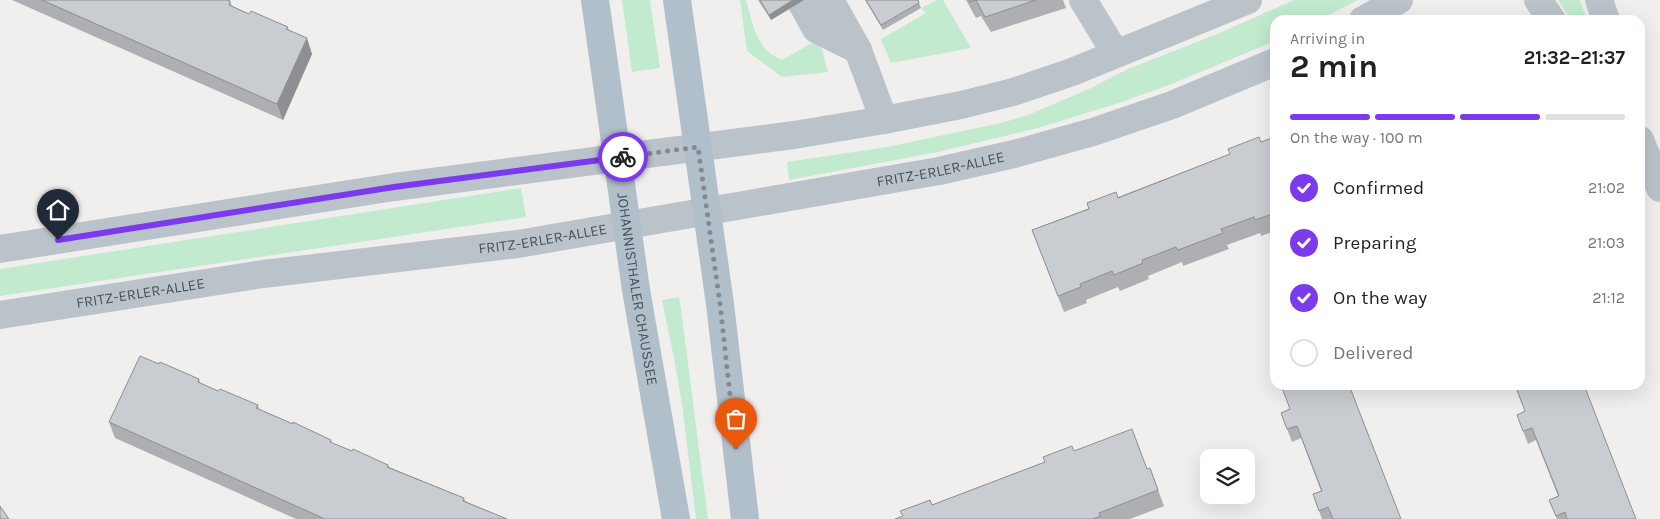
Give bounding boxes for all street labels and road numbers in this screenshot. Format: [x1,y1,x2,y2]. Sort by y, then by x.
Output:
street label: FRITZ-ERLER-ALLEE [875,147,1006,191]
street label: JOHANNISTHALER CHAUSSEE [613,191,662,387]
street label: FRITZ-ERLER-ALLEE [477,220,608,258]
street label: FRITZ-ERLER-ALLEE [75,274,206,312]

